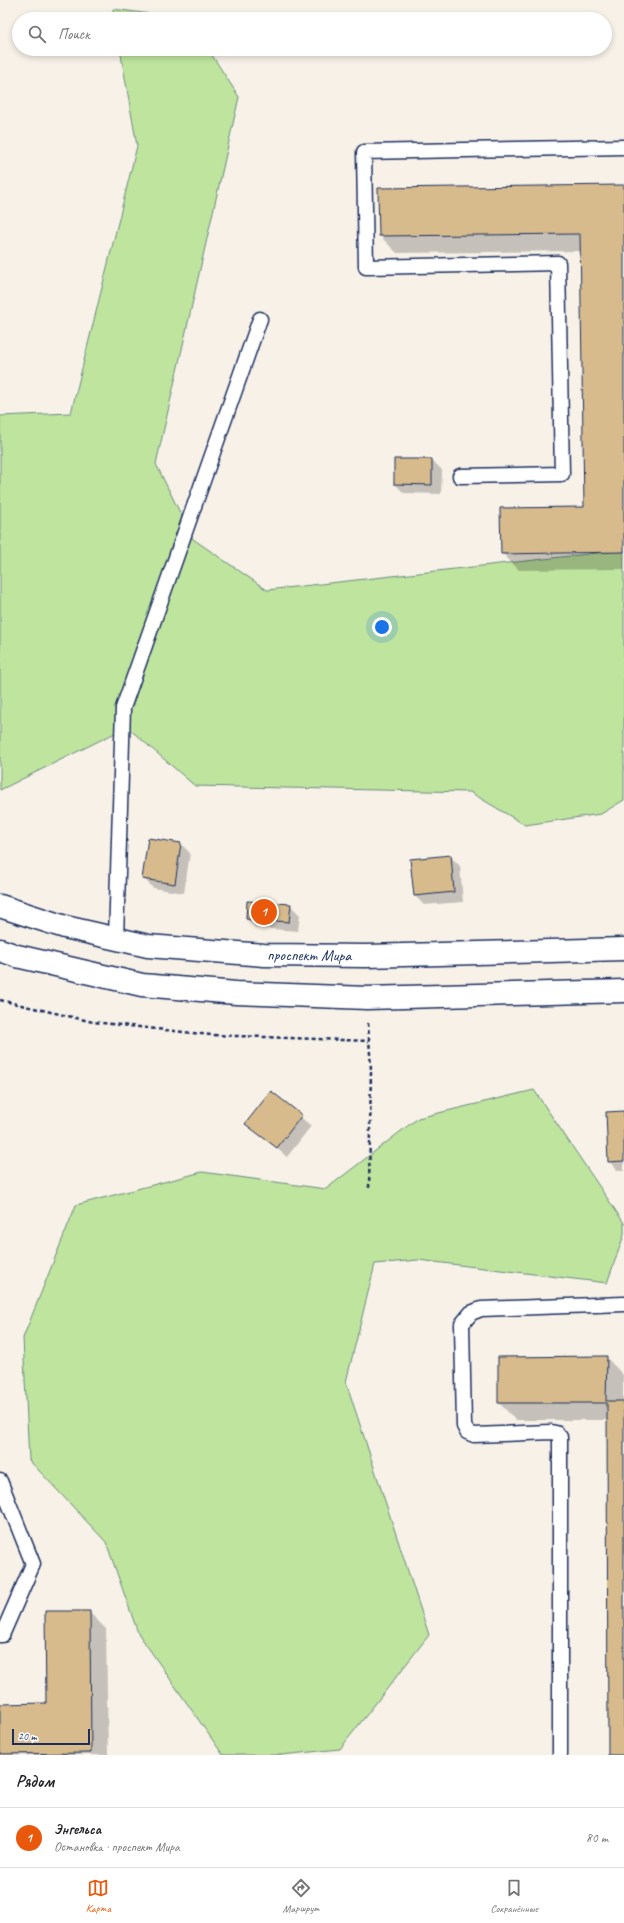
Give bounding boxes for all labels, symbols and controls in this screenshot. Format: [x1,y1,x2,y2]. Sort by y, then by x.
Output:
search box [12,12,612,56]
icon: search [26,23,48,45]
text: Поиск [58,25,90,44]
your location [372,617,392,637]
pin: 1 [251,897,277,927]
street label: проспект Мира [267,945,352,966]
scale bar [12,1727,90,1746]
text: 20 m [18,1729,37,1743]
text: Рядом [16,1771,54,1792]
text: Энгельса [54,1820,101,1839]
text: 1 [26,1830,32,1846]
text: 80 m [586,1830,608,1846]
text: Остановка · проспект Мира [54,1839,180,1855]
tab: Карта [86,1877,111,1915]
tab: Маршрут [283,1877,319,1915]
tab: Сохранённые [490,1877,538,1915]

